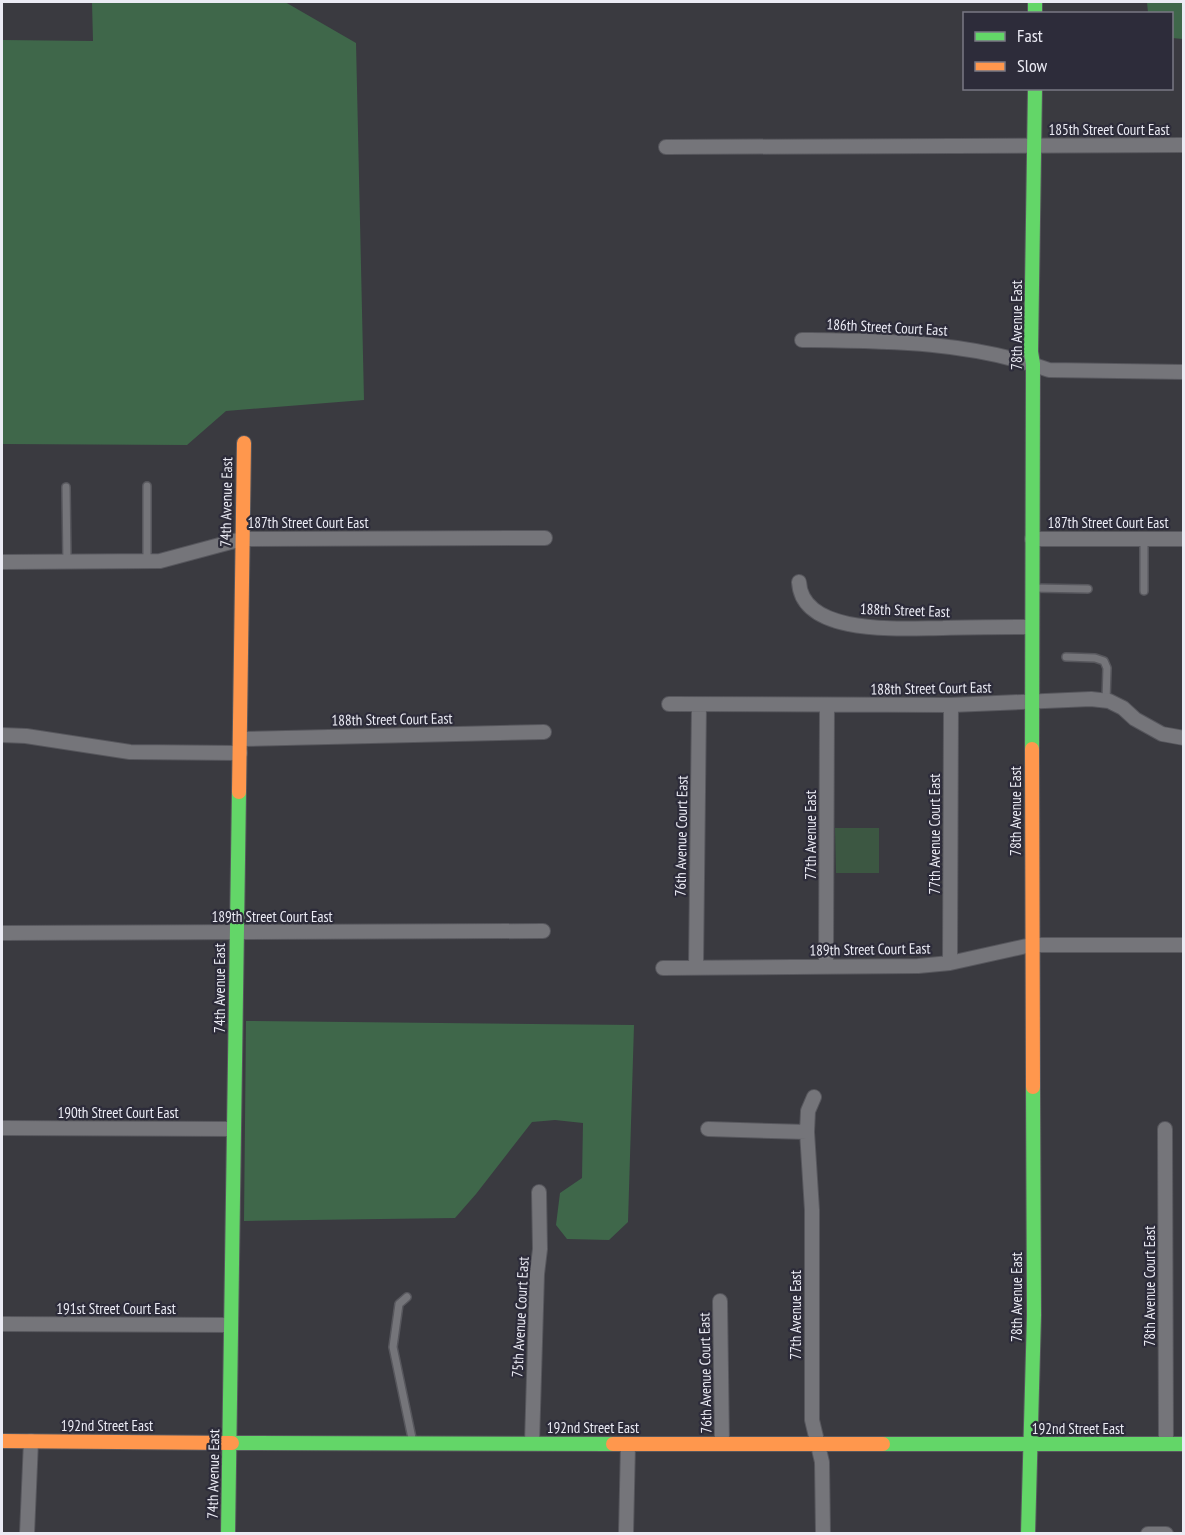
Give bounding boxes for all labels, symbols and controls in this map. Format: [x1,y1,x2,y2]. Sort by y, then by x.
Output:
legend [963,12,1173,90]
text: Fast [1017,24,1043,47]
text: Slow [1017,54,1048,77]
street label: 185th Street Court East [1048,120,1170,139]
street label: 78th Avenue East [1007,280,1026,370]
street label: 186th Street Court East [826,314,948,340]
street label: 74th Avenue East [216,457,236,547]
street label: 187th Street Court East [247,513,369,532]
street label: 187th Street Court East [1047,513,1169,532]
street label: 188th Street East [860,599,950,621]
street label: 188th Street Court East [870,677,992,699]
street label: 188th Street Court East [331,708,453,730]
street label: 78th Avenue East [1006,766,1025,856]
street label: 77th Avenue Court East [925,774,944,894]
street label: 76th Avenue Court East [670,775,692,897]
street label: 77th Avenue East [801,790,820,880]
street label: 189th Street Court East [211,907,333,926]
street label: 189th Street Court East [809,938,931,960]
street label: 74th Avenue East [210,943,229,1033]
street label: 190th Street Court East [57,1103,179,1122]
street label: 78th Avenue Court East [1140,1226,1159,1346]
street label: 78th Avenue East [1007,1252,1026,1342]
street label: 75th Avenue Court East [507,1256,533,1378]
street label: 77th Avenue East [786,1270,805,1360]
street label: 191st Street Court East [56,1299,176,1318]
street label: 76th Avenue Court East [694,1312,716,1434]
street label: 192nd Street East [61,1416,153,1435]
street label: 192nd Street East [547,1418,639,1437]
street label: 192nd Street East [1032,1419,1124,1438]
street label: 74th Avenue East [203,1429,223,1519]

